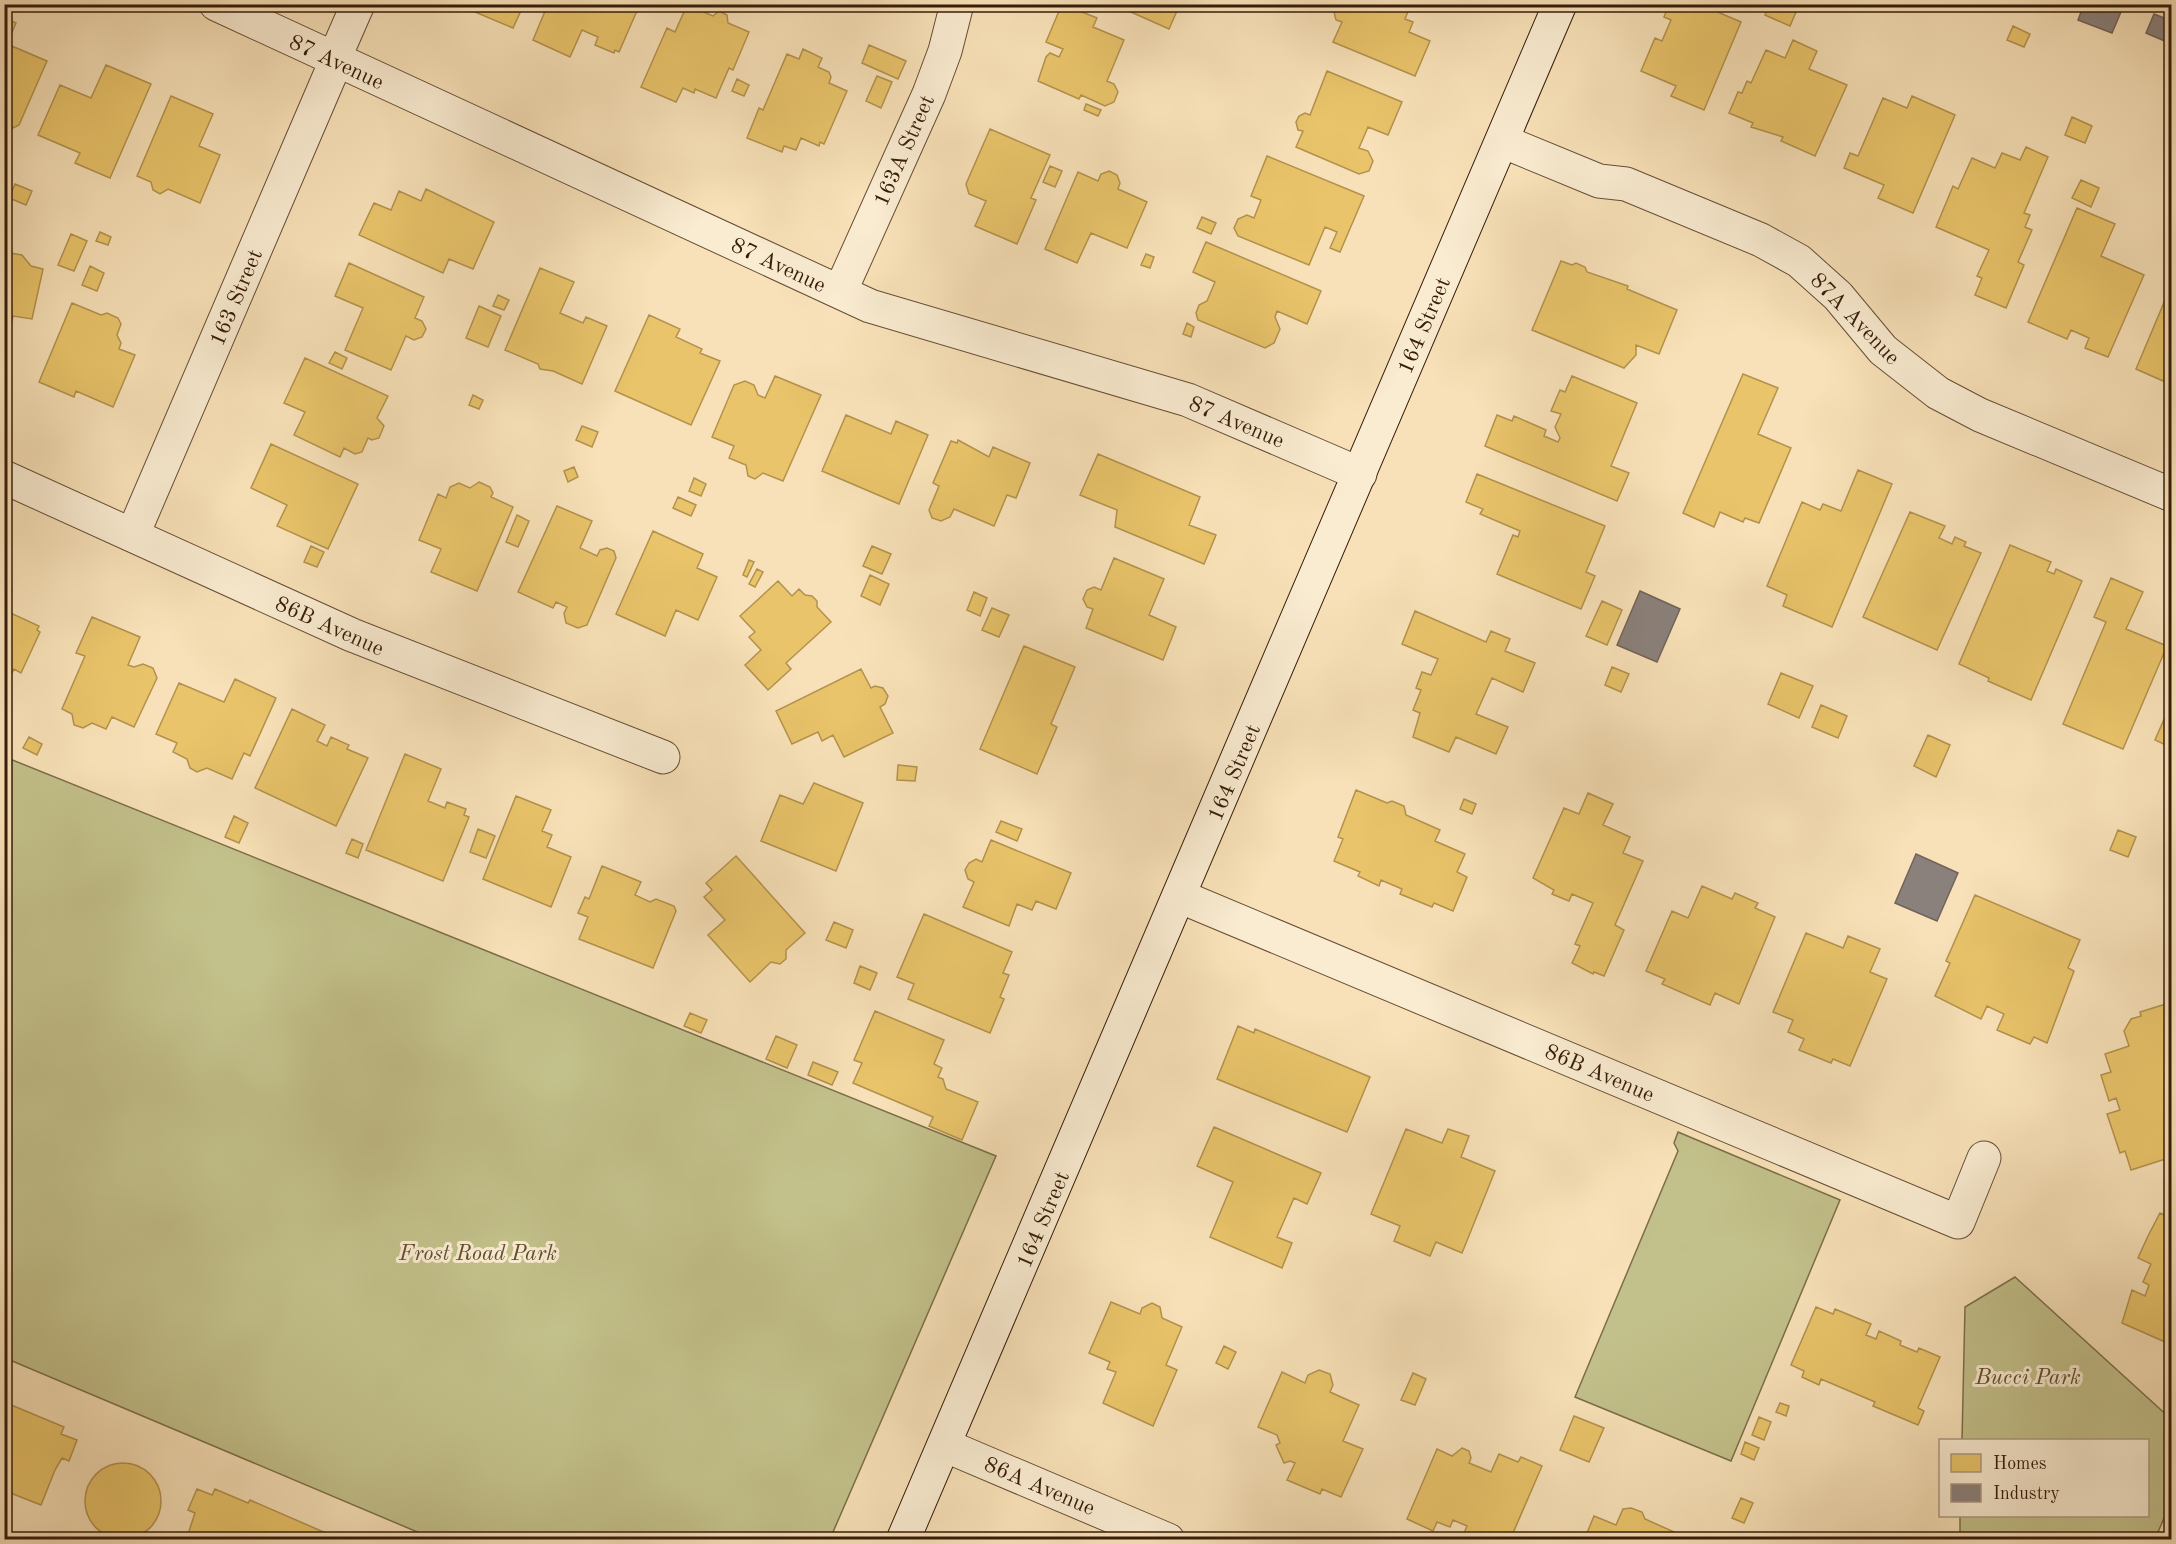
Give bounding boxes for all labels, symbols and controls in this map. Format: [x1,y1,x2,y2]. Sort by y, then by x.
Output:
street label: 87 Avenue [285,31,387,94]
street label: 163A Street [870,92,939,210]
street label: 87 Avenue [727,234,829,297]
street label: 163 Street [207,246,267,349]
street label: 87A Avenue [1806,269,1904,370]
street label: 164 Street [1395,274,1455,377]
street label: 87 Avenue [1185,393,1287,453]
street label: 86B Avenue [271,593,387,661]
street label: 164 Street [1205,721,1265,824]
street label: 86B Avenue [1541,1041,1657,1107]
street label: 164 Street [1014,1168,1074,1271]
park label: Frost Road Park [398,1243,557,1265]
park label: Bucci Park [1974,1367,2081,1389]
legend [1939,1439,2149,1517]
street label: 86A Avenue [980,1454,1098,1520]
text: Homes [1993,1455,2047,1473]
text: Industry [1993,1485,2060,1503]

